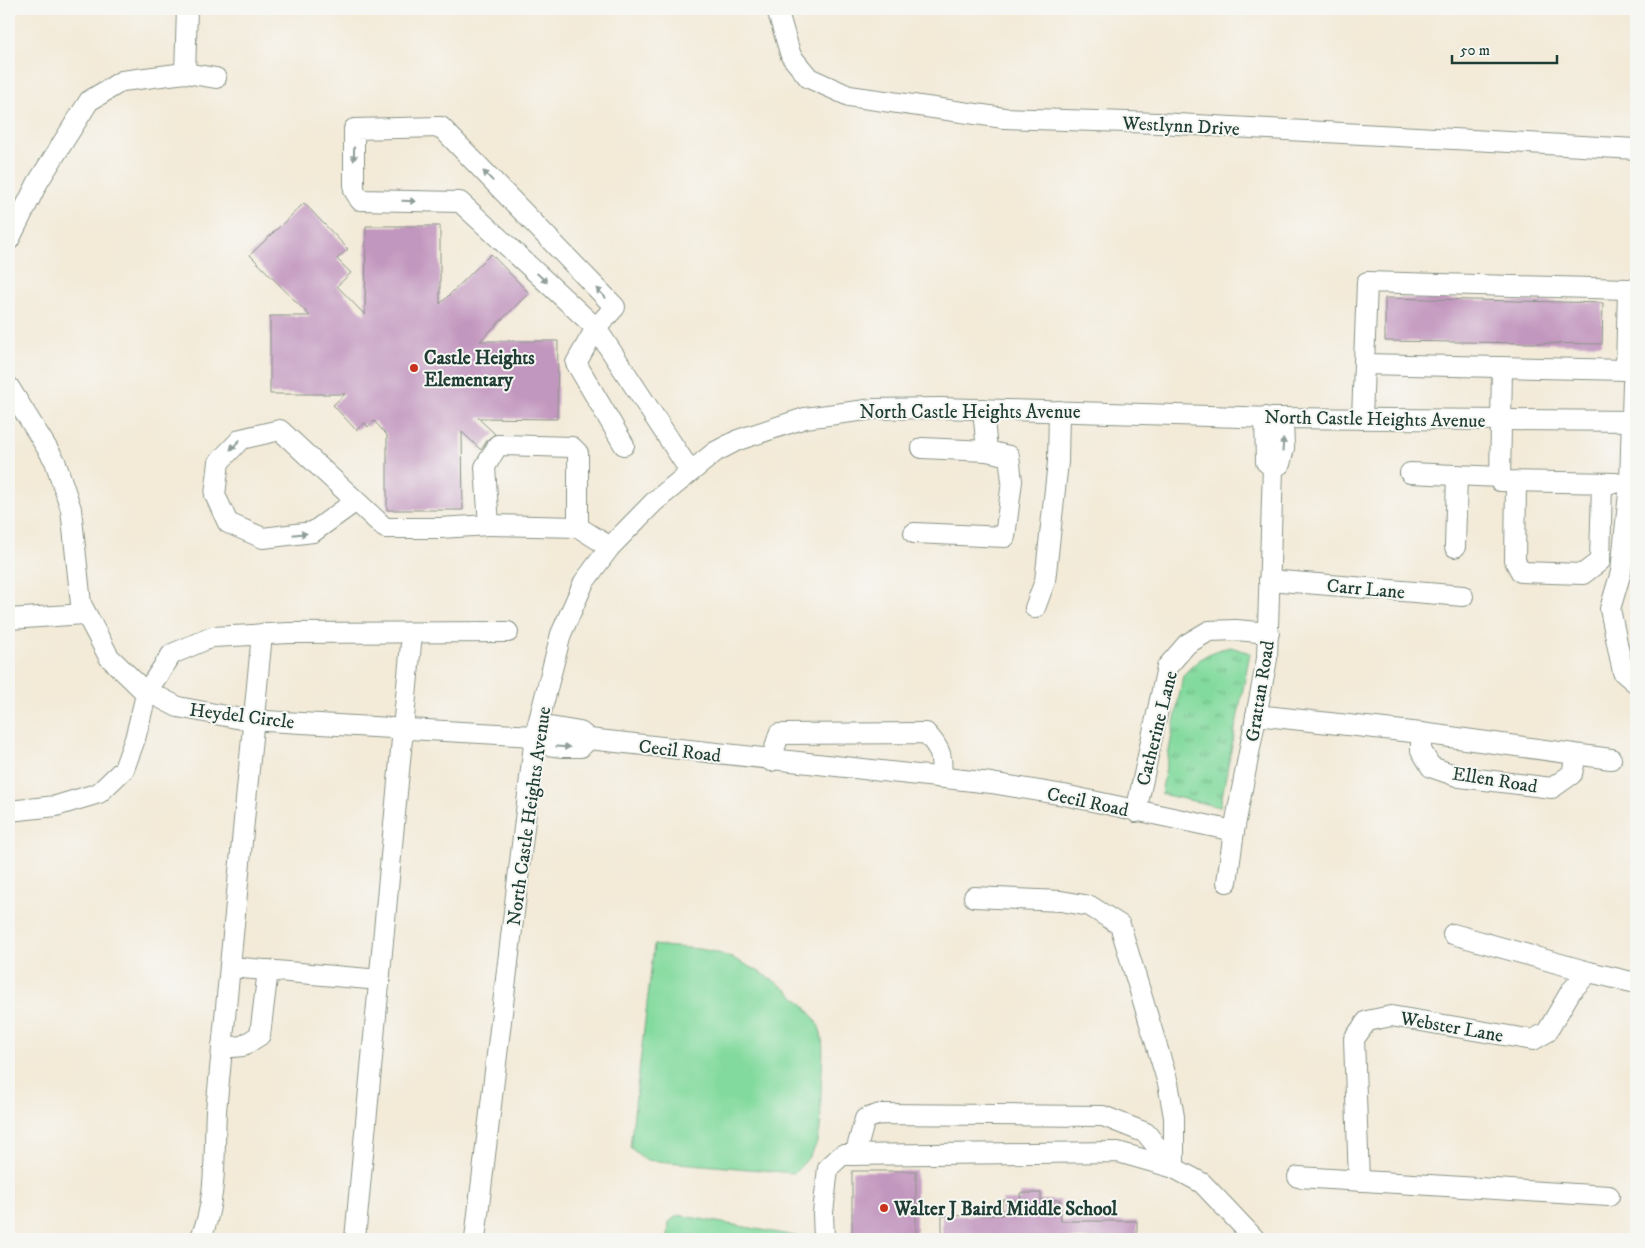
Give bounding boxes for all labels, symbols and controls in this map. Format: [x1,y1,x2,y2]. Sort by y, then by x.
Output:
scale bar [1452,32,1558,64]
text: 50 m [1460,41,1490,60]
street label: Westlynn Drive [1121,112,1240,141]
one-way arrow [350,146,358,162]
one-way arrow [482,170,494,182]
one-way arrow [401,198,417,206]
one-way arrow [536,272,548,284]
one-way arrow [595,287,607,299]
place label: Castle Heights Elementary [424,347,535,392]
marker: Castle Heights Elementary [408,362,420,374]
street label: North Castle Heights Avenue [859,401,1081,424]
street label: North Castle Heights Avenue [1264,406,1486,433]
one-way arrow [1279,437,1287,453]
one-way arrow [229,439,241,451]
one-way arrow [293,530,309,538]
street label: Carr Lane [1326,575,1406,604]
street label: Grattan Road [1241,639,1280,743]
street label: Catherine Lane [1132,668,1183,788]
street label: Heydel Circle [188,699,296,734]
street label: North Castle Heights Avenue [503,705,556,927]
street label: Cecil Road [637,735,723,768]
one-way arrow [555,743,571,751]
street label: Ellen Road [1450,762,1540,799]
street label: Cecil Road [1045,783,1131,822]
street label: Webster Lane [1397,1007,1505,1048]
place label: Walter J Baird Middle School [893,1198,1118,1221]
marker: Walter J Baird Middle School [878,1202,890,1214]

